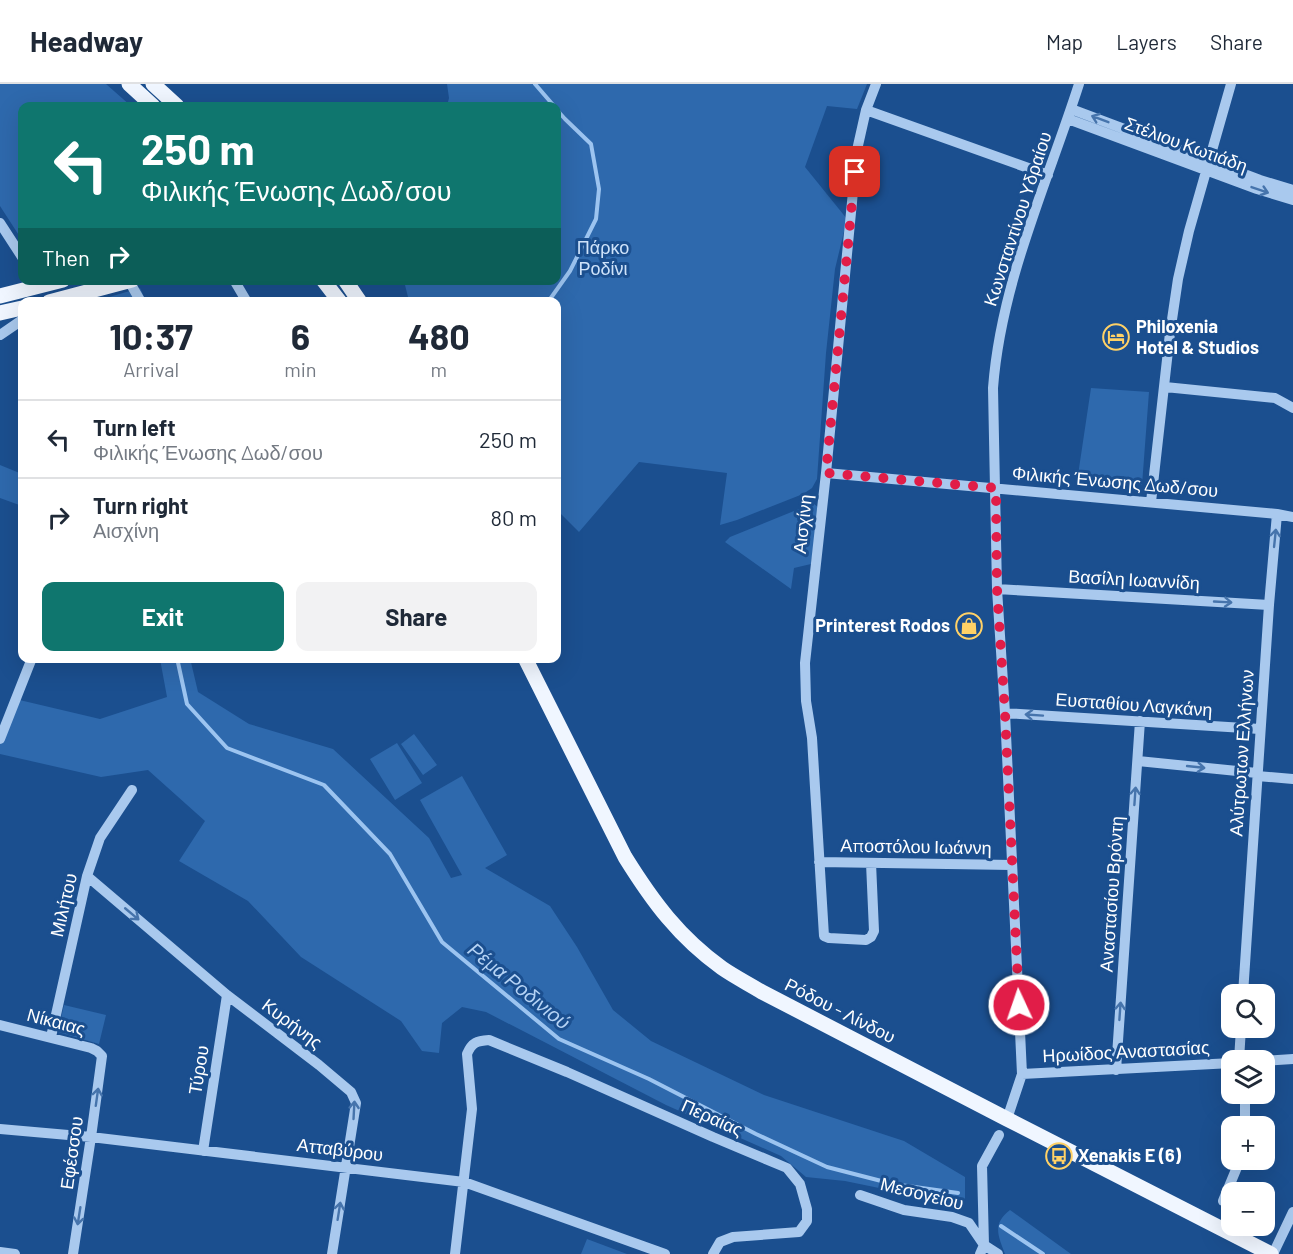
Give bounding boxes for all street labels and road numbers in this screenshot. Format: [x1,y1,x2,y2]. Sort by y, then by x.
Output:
street label: Στέλιου Κωτιάδη [1122,112,1251,176]
street label: Κωνσταντίνου Υδραίου [978,129,1056,309]
street label: Φιλικής Ένωσης Δωδ/σου [1011,461,1219,501]
street label: Αισχίνη [788,493,816,555]
street label: Βασίλη Ιωαννίδη [1068,565,1200,593]
street label: Αλύτρωτων Ελλήνων [1224,669,1258,837]
street label: Ευσταθίου Λαγκάνη [1055,688,1213,720]
street label: Αναστασίου Βρόντη [1095,815,1127,973]
street label: Αποστόλου Ιωάννη [840,834,992,858]
street label: Μιλήτου [45,871,81,939]
street label: Ρόδου - Λίνδου [782,973,899,1047]
street label: Κυρήνης [258,993,327,1053]
street label: Νίκαιας [25,1003,88,1039]
street label: Ηρωίδος Αναστασίας [1042,1036,1210,1066]
street label: Τύρου [183,1044,213,1096]
street label: Περαίας [678,1094,747,1140]
street label: Εφέσσου [55,1115,87,1191]
street label: Ατταβύρου [296,1133,384,1165]
street label: Μεσογείου [878,1172,966,1214]

